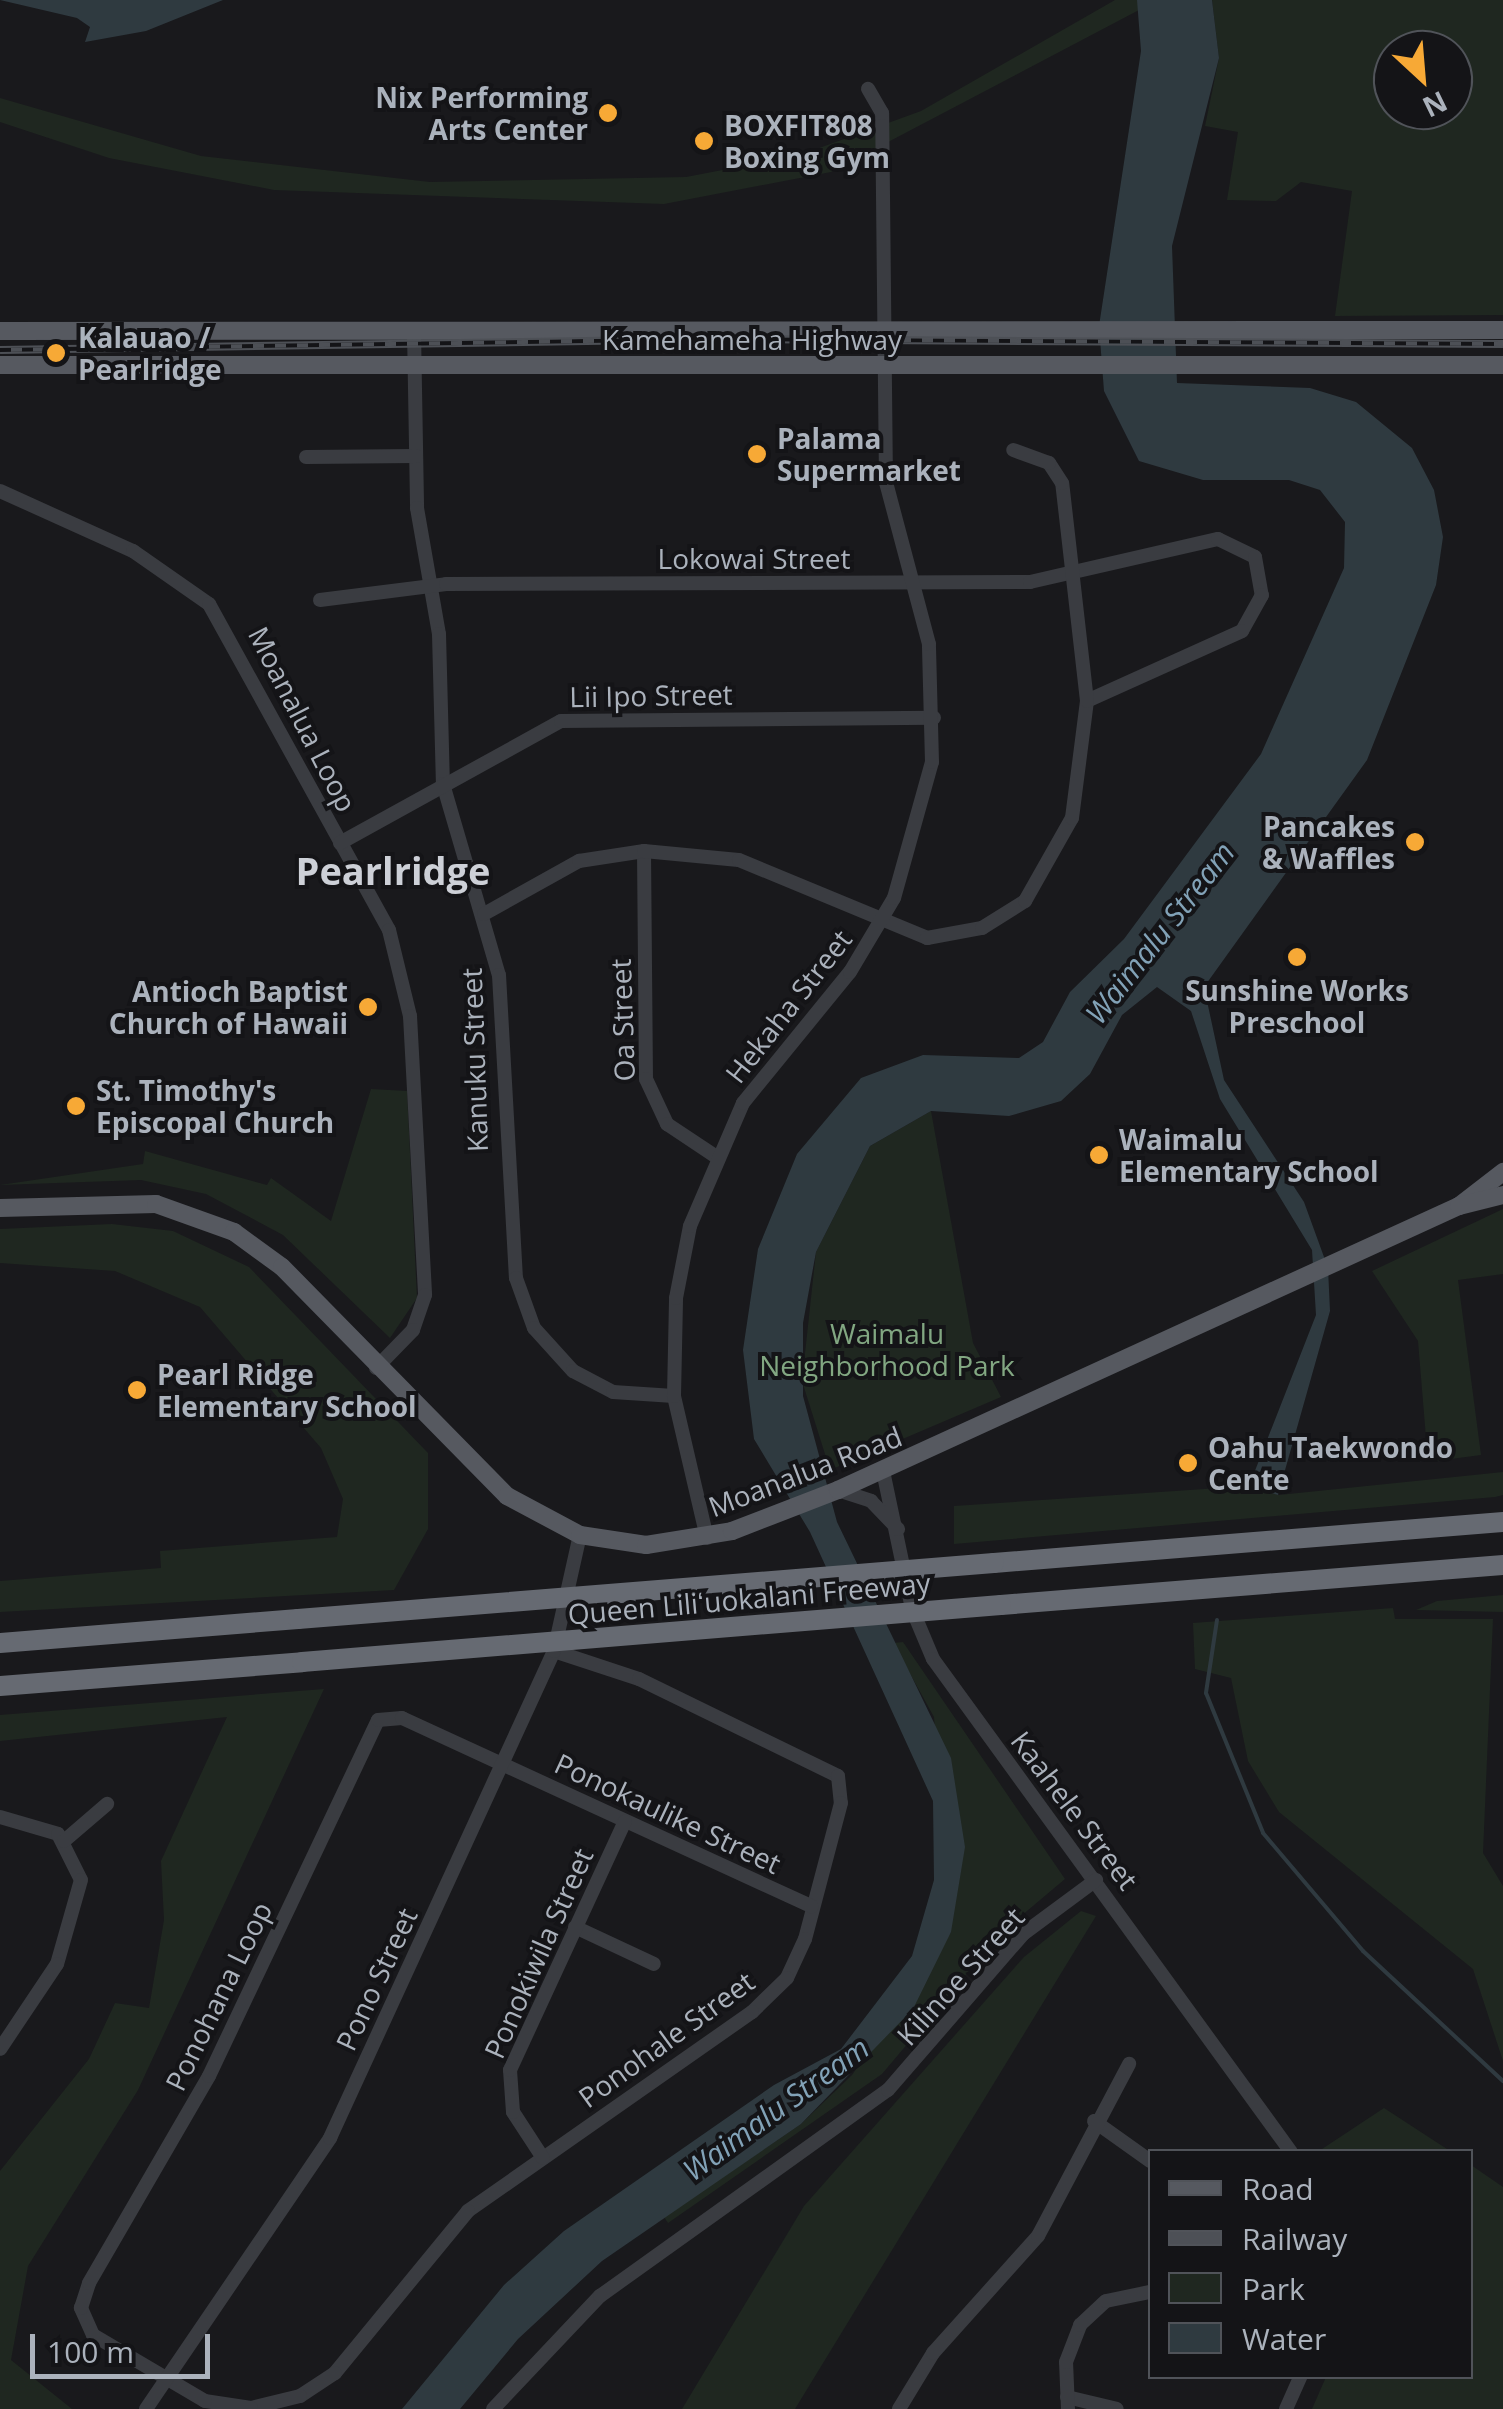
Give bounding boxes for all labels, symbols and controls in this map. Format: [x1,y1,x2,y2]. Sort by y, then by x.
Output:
north arrow [1373,30,1473,130]
place label: Nix Performing Arts Center [375,80,588,146]
text: N [1417,83,1454,127]
marker: Nix Performing Arts Center [597,102,619,124]
place label: BOXFIT808 Boxing Gym [724,108,890,174]
marker: BOXFIT808 Boxing Gym [693,130,715,152]
place label: Kalauao / Pearlridge [78,320,222,386]
street label: Kamehameha Highway [602,322,902,356]
marker: Kalauao / Pearlridge [43,340,69,366]
place label: Palama Supermarket [777,421,961,487]
marker: Palama Supermarket [746,443,768,465]
street label: Lokowai Street [658,541,850,575]
street label: Moanalua Loop [242,621,364,817]
street label: Lii Ipo Street [569,677,733,713]
place label: Pancakes & Waffles [1262,809,1395,875]
marker: Pancakes & Waffles [1404,831,1426,853]
water label: Waimalu Stream [1078,835,1242,1031]
district label: Pearlridge [296,848,490,894]
street label: Hekaha Street [718,923,858,1089]
marker: Sunshine Works Preschool [1286,946,1308,968]
street label: Oa Street [603,958,641,1082]
street label: Kanuku Street [454,967,494,1153]
place label: Sunshine Works Preschool [1185,973,1409,1039]
place label: Antioch Baptist Church of Hawaii [109,974,348,1040]
marker: Antioch Baptist Church of Hawaii [357,996,379,1018]
place label: St. Timothy's Episcopal Church [96,1073,334,1139]
marker: St. Timothy's Episcopal Church [65,1095,87,1117]
place label: Waimalu Elementary School [1119,1122,1379,1188]
marker: Waimalu Elementary School [1088,1144,1110,1166]
park label: Waimalu Neighborhood Park [759,1316,1015,1382]
place label: Pearl Ridge Elementary School [157,1357,417,1423]
marker: Pearl Ridge Elementary School [126,1379,148,1401]
street label: Moanalua Road [704,1419,906,1523]
place label: Oahu Taekwondo Cente [1208,1430,1453,1496]
marker: Oahu Taekwondo Cente [1177,1452,1199,1474]
street label: Queen Liliʻuokalani Freeway [565,1565,933,1631]
street label: Kaahele Street [1005,1724,1145,1896]
street label: Ponokaulike Street [550,1746,786,1880]
street label: Ponokiwila Street [477,1843,599,2063]
street label: Ponohana Loop [158,1896,278,2096]
street label: Kilinoe Street [889,1900,1031,2052]
street label: Pono Street [328,1902,424,2056]
street label: Ponohale Street [572,1964,760,2114]
water label: Waimalu Stream [676,2030,876,2188]
legend [1148,2149,1473,2379]
text: Road [1242,2168,1314,2209]
text: Railway [1242,2218,1347,2259]
text: Park [1242,2268,1305,2309]
scale bar [35,2314,215,2376]
text: Water [1242,2318,1326,2359]
text: 100 m [47,2331,134,2372]

